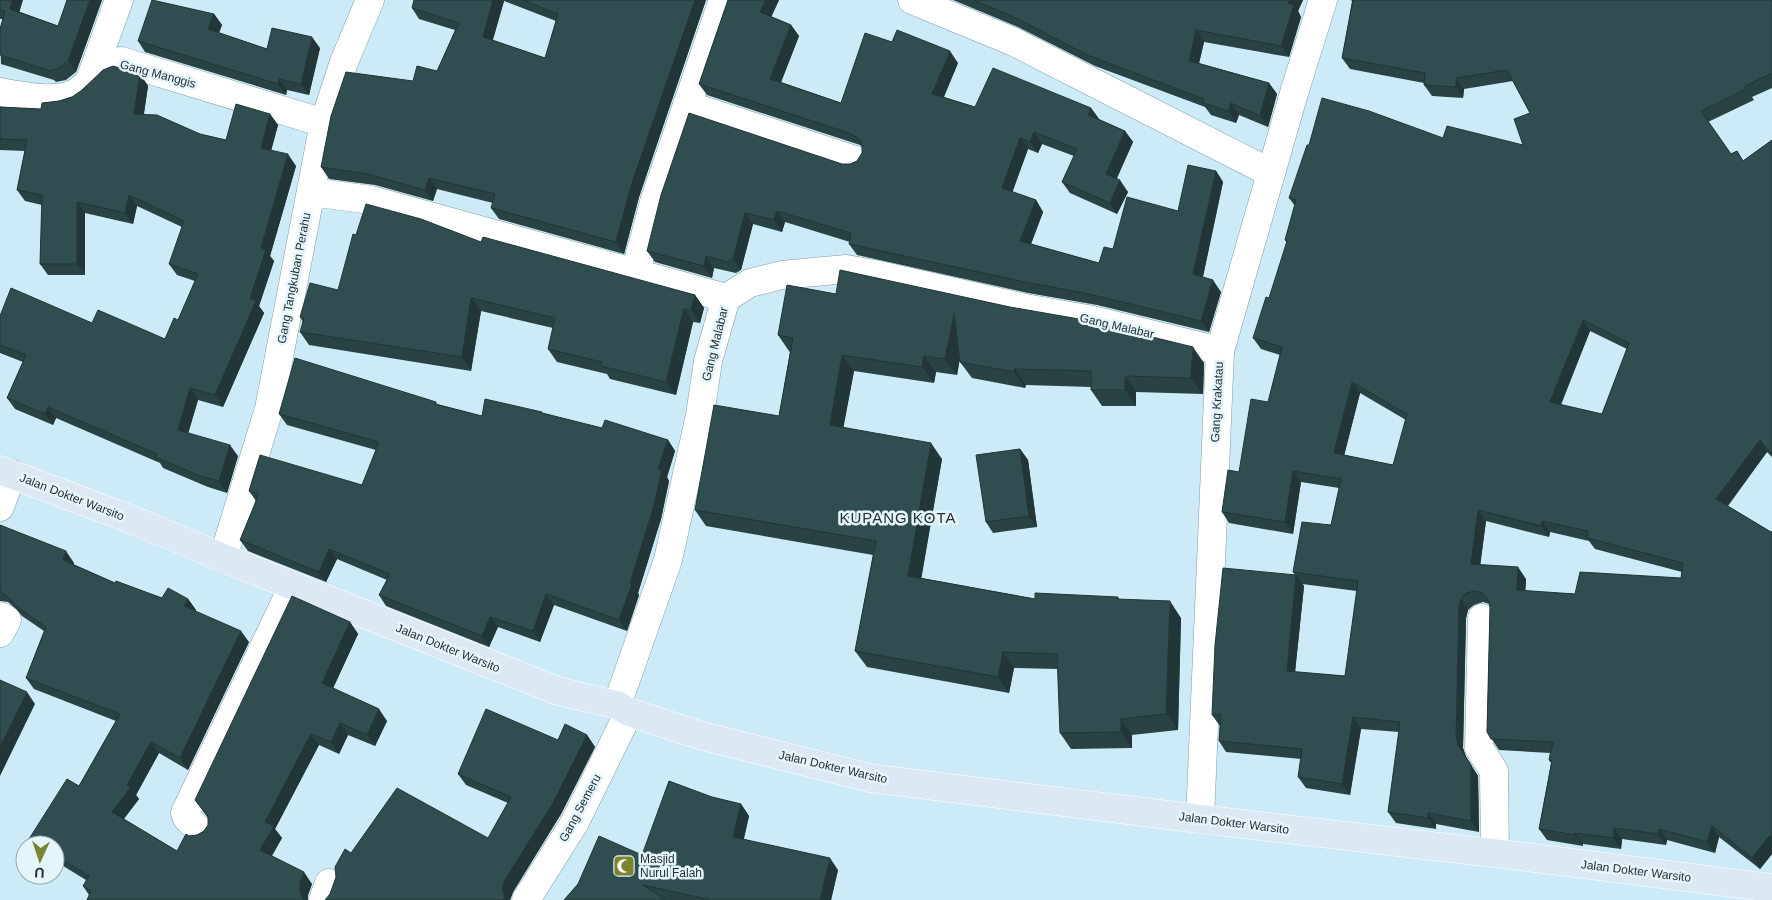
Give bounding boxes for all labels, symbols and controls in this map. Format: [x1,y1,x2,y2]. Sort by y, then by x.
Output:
street label: Gang Manggis [118,57,198,91]
street label: Gang Tangkuban Perahu [274,211,314,345]
street label: Gang Malabar [699,305,731,383]
street label: Gang Malabar [1078,311,1156,341]
street label: Gang Krakatau [1208,361,1226,443]
street label: Jalan Dokter Warsito [18,471,127,524]
district label: KUPANG KOTA [839,509,957,526]
street label: Jalan Dokter Warsito [394,621,502,675]
street label: Jalan Dokter Warsito [777,748,889,786]
street label: Gang Semeru [556,772,604,844]
street label: Jalan Dokter Warsito [1178,809,1290,837]
north arrow [15,835,65,885]
place label: Masjid Nurul Falah [640,852,702,880]
mosque icon: Masjid Nurul Falah [612,854,636,878]
street label: Jalan Dokter Warsito [1580,857,1692,885]
text: U [34,865,45,881]

